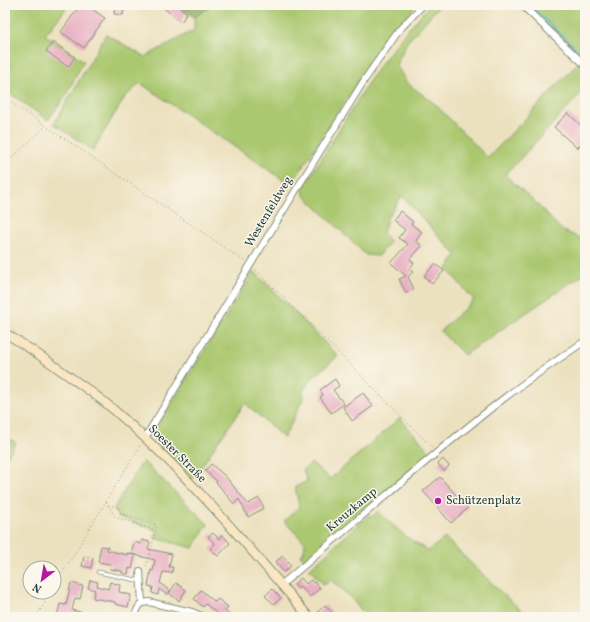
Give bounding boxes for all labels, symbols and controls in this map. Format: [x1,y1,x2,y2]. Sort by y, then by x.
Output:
street label: Westenfeldweg [242,174,296,250]
street label: Soester Straße [145,422,210,487]
street label: Kreuzkamp [323,484,381,536]
place label: Schützenplatz [446,493,521,509]
marker: Schützenplatz [433,496,443,506]
north arrow [22,560,62,600]
text: N [30,579,45,596]

